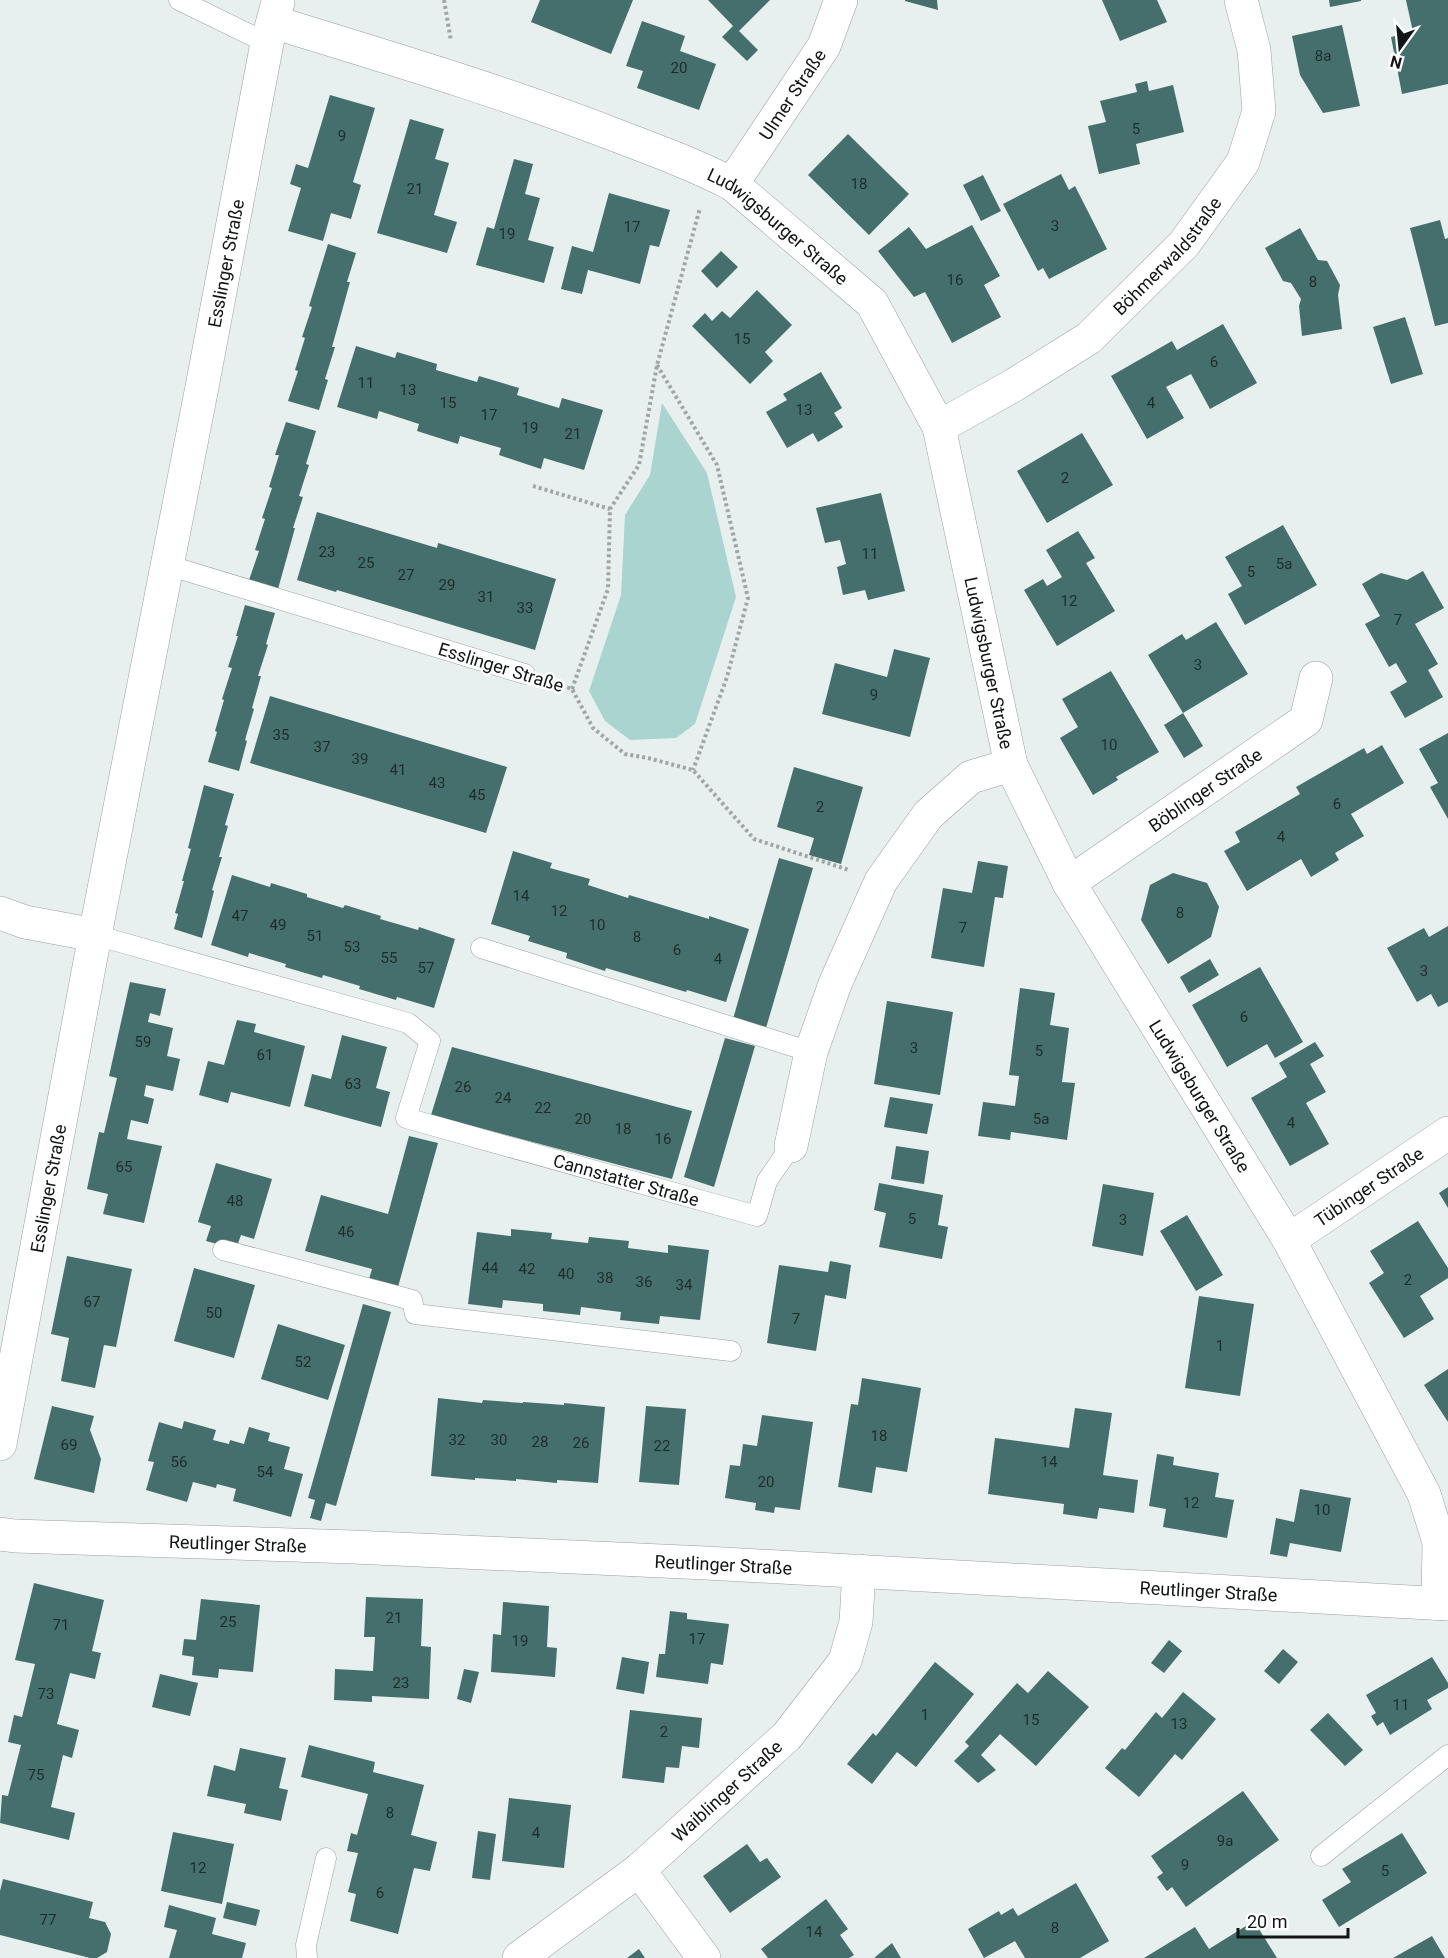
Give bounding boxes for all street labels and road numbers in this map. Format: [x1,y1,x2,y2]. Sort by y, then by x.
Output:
street label: Ulmer Straße [754,45,830,143]
street label: Ludwigsburger Straße [704,163,853,289]
street label: Böhmerwaldstraße [1108,193,1225,319]
street label: Esslinger Straße [203,197,248,329]
street label: Ludwigsburger Straße [961,575,1018,751]
street label: Esslinger Straße [436,638,566,696]
street label: Böblinger Straße [1144,743,1266,836]
street label: Ludwigsburger Straße [1145,1016,1255,1176]
street label: Esslinger Straße [25,1122,70,1254]
street label: Tübinger Straße [1310,1142,1427,1231]
street label: Cannstatter Straße [551,1149,702,1210]
street label: Reutlinger Straße [169,1531,307,1556]
street label: Reutlinger Straße [654,1550,793,1578]
street label: Reutlinger Straße [1139,1576,1278,1605]
street label: Waiblinger Straße [667,1735,786,1846]

